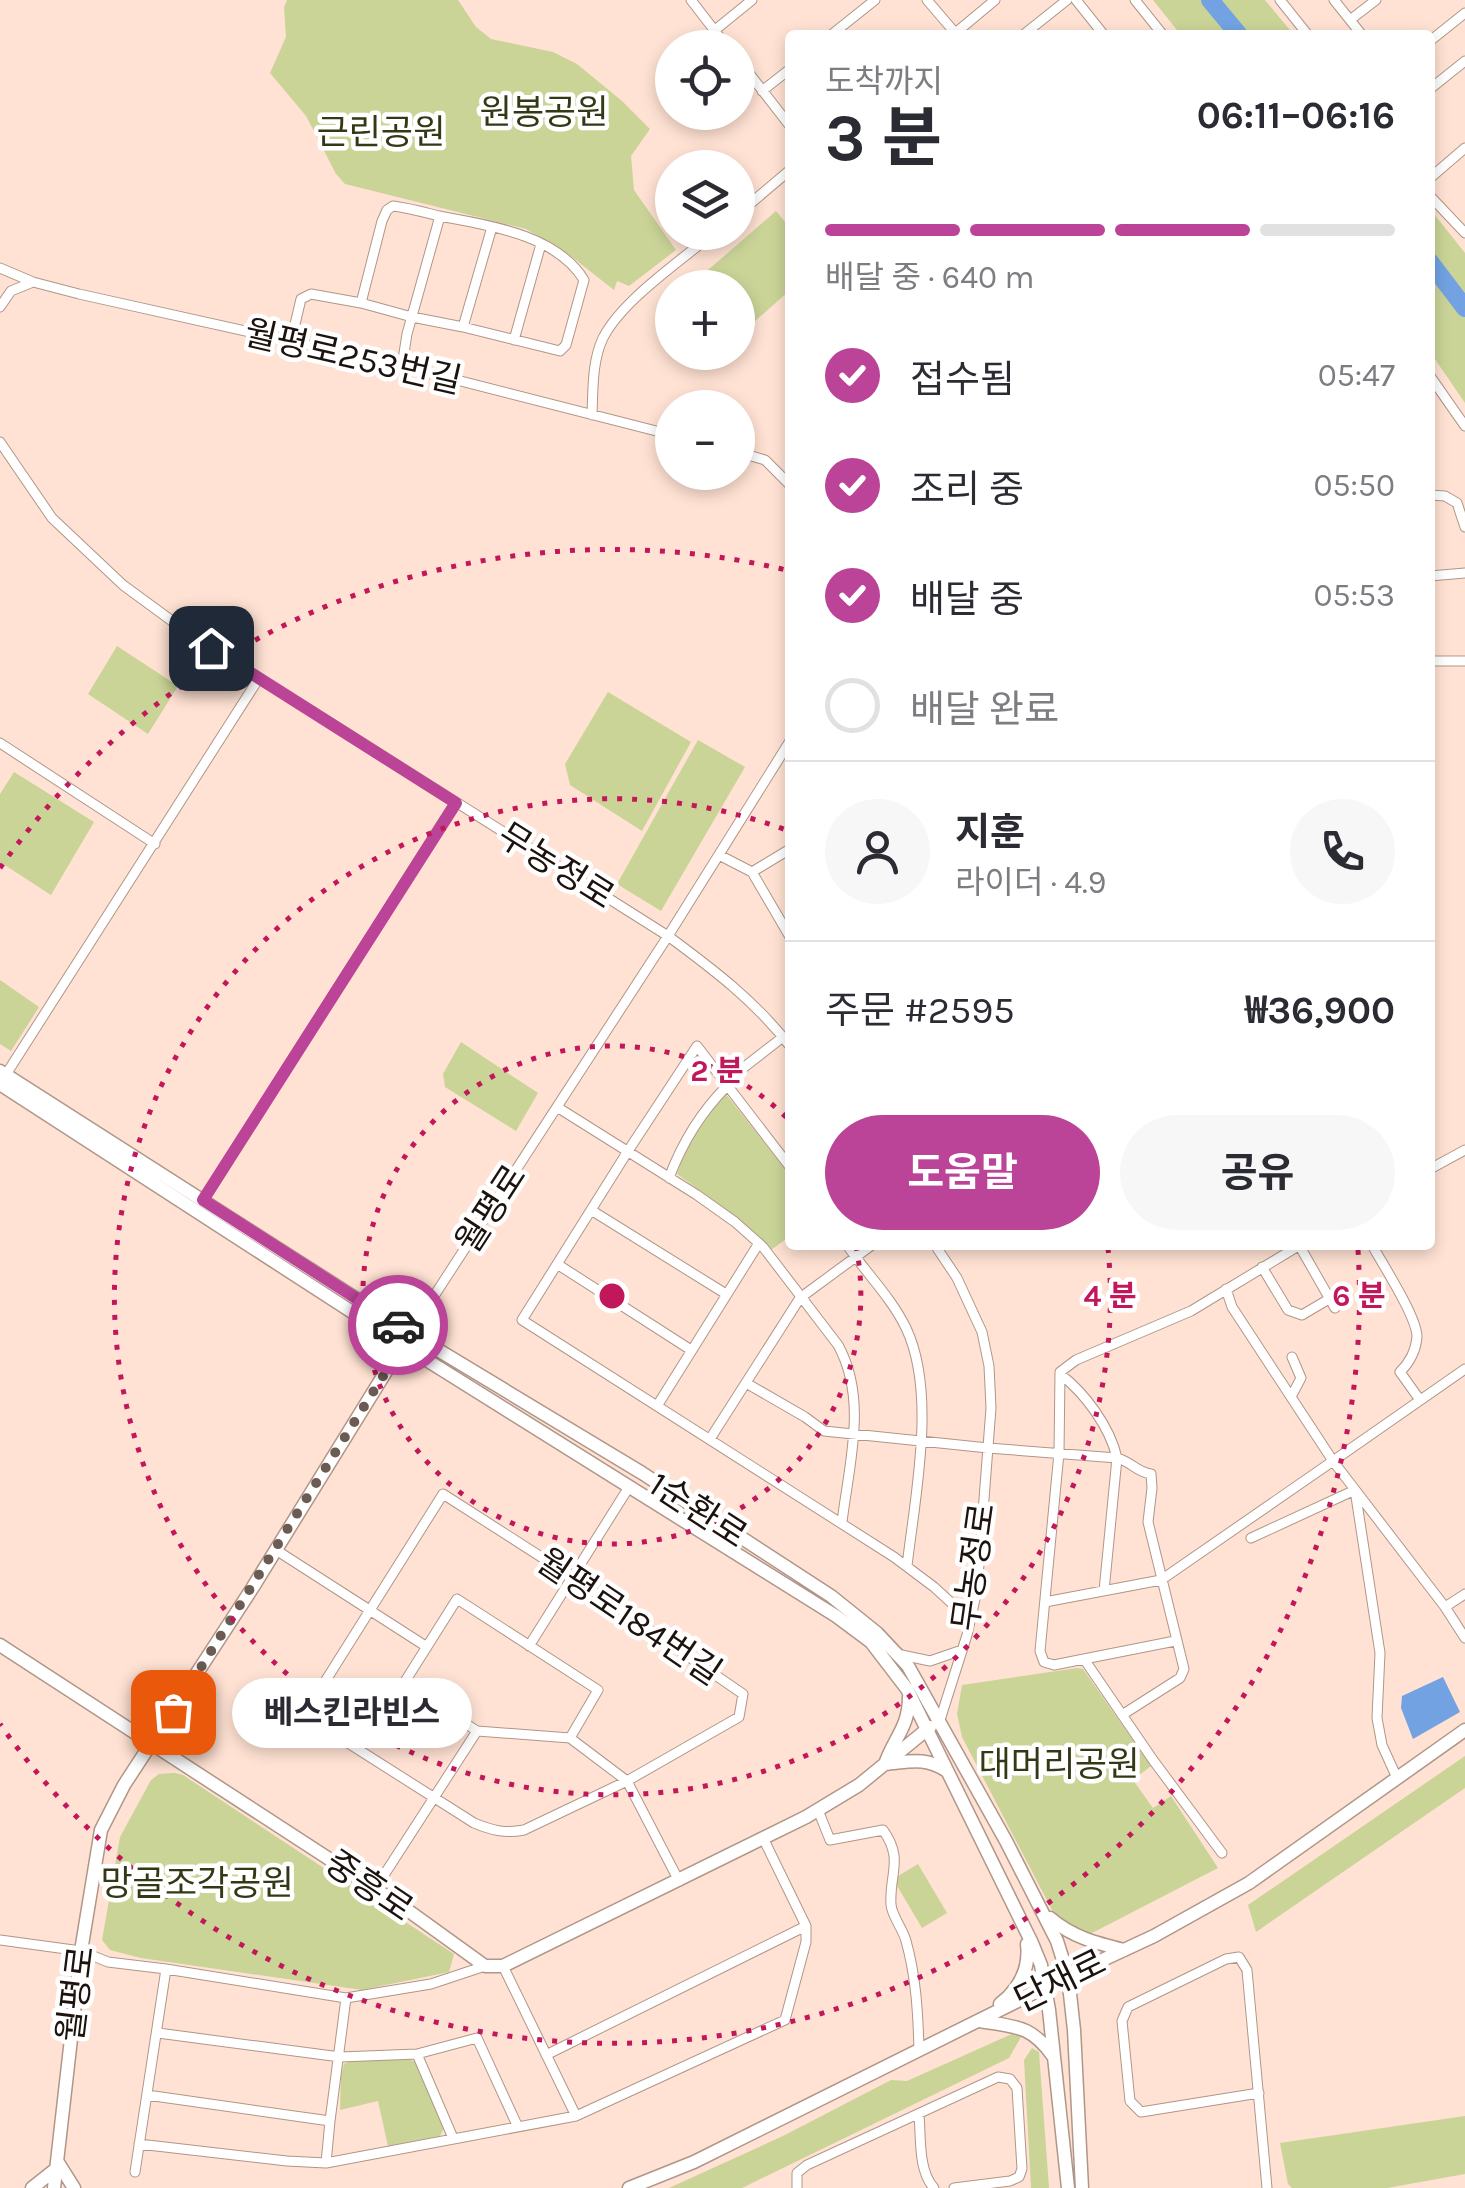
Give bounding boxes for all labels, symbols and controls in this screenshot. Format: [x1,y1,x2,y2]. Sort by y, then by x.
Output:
map controls [655,30,755,490]
button: locate [655,30,755,130]
text: 도착까지 [825,63,943,100]
park label: 원봉공원 [480,92,608,133]
text: 06:11–06:16 [1197,93,1395,138]
text: 3 분 [825,100,942,176]
park label: 근린공원 [317,112,445,153]
button: layers [655,150,755,250]
text: 배달 중 · 640 m [825,259,1035,296]
button: + [655,270,755,370]
street label: 월평로253번길 [240,312,466,402]
icon: check [825,348,880,403]
text: 접수됨 [910,357,1015,402]
text: 05:47 [1318,357,1395,394]
button: − [655,390,755,490]
icon: check [825,458,880,513]
text: 조리 중 [910,467,1024,512]
text: 05:50 [1314,467,1395,504]
icon: check [825,568,880,623]
text: 배달 중 [910,577,1024,622]
text: 05:53 [1314,577,1395,614]
pin [169,606,254,691]
icon: home [184,621,239,676]
text: 배달 완료 [910,687,1059,732]
button: person [825,799,930,904]
button: phone [1290,799,1395,904]
text: 지훈 [955,810,1025,855]
street label: 무농정로 [491,814,621,918]
text: 라이더 · 4.9 [955,864,1106,901]
text: 주문 #2595 [825,988,1015,1033]
text: ₩36,900 [1245,988,1395,1033]
text: 2 분 [690,1053,744,1089]
button: 도움말 [825,1115,1100,1230]
button: 공유 [1120,1115,1395,1230]
street label: 월평로 [447,1157,535,1261]
courier [348,1275,448,1375]
centre of rings [594,1278,630,1314]
text: 4 분 [1083,1278,1137,1314]
text: 6 분 [1332,1278,1386,1314]
icon: car [371,1298,426,1353]
street label: 1순환로 [641,1463,755,1557]
street label: 무농정로 [945,1500,1003,1634]
street label: 월평로184번길 [529,1540,729,1694]
pin [131,1670,216,1755]
callout: 베스킨라빈스 [233,1677,473,1747]
icon: bag [146,1685,201,1740]
text: 베스킨라빈스 [264,1694,440,1731]
park label: 대머리공원 [978,1744,1140,1785]
street label: 중흥로 [317,1842,421,1930]
park label: 망골조각공원 [100,1863,294,1904]
street label: 단재로 [1008,1941,1112,2021]
street label: 월평로 [50,1944,102,2044]

